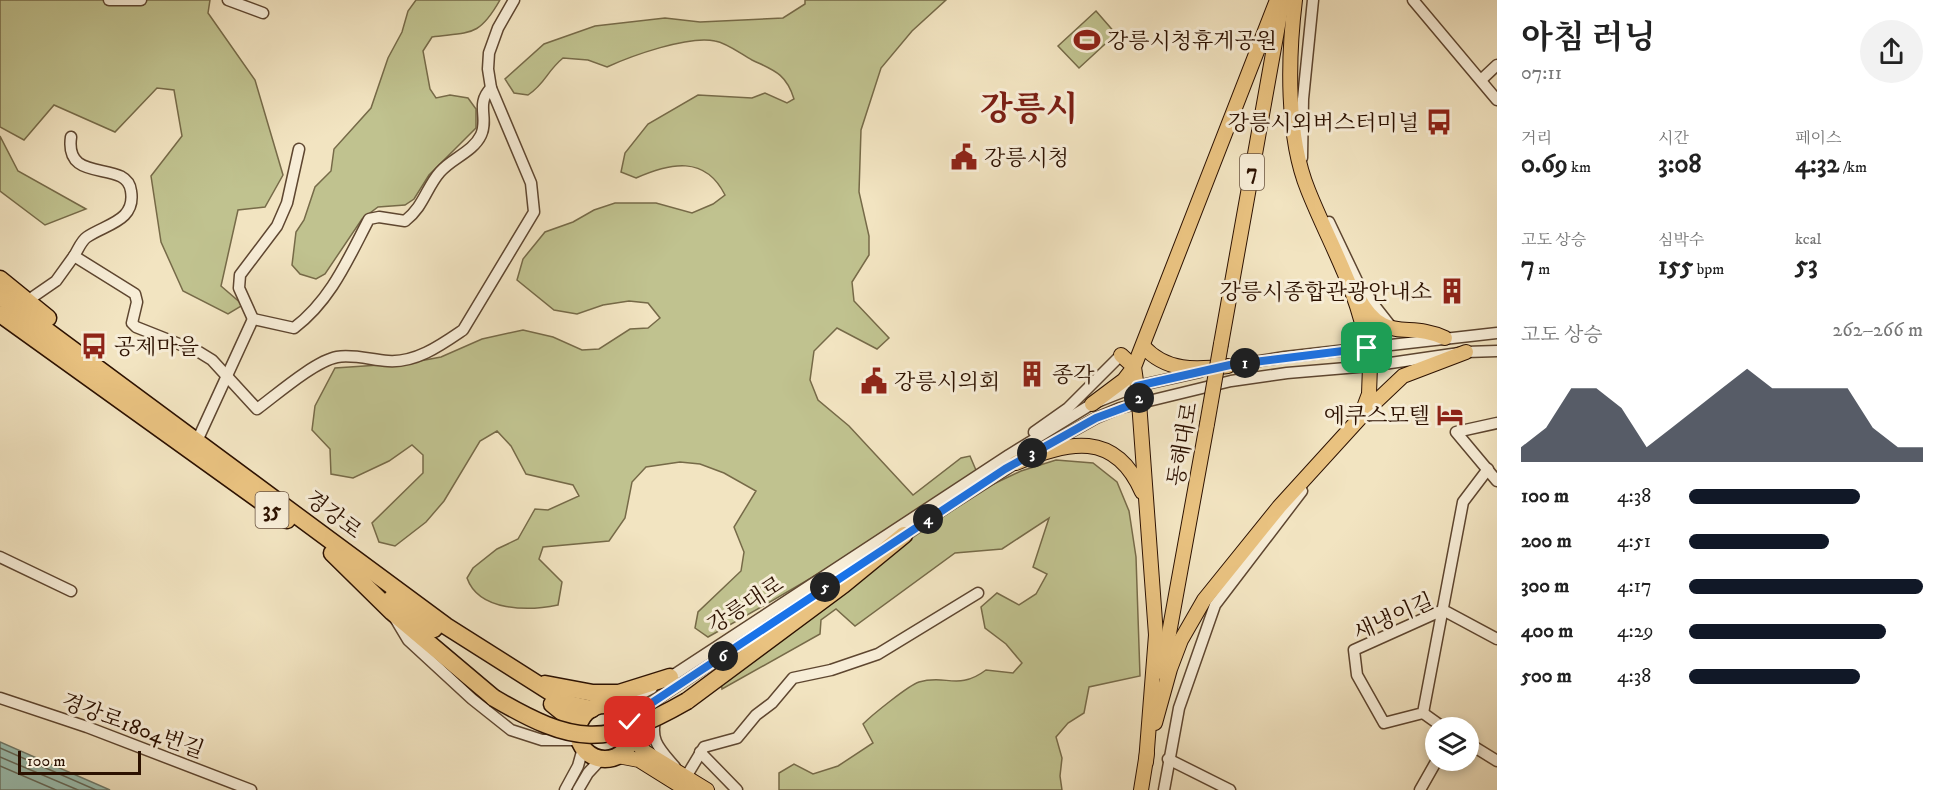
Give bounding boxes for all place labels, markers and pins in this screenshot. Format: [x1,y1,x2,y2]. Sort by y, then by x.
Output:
sports icon: 강릉시청휴게공원 [1072,25,1102,55]
place label: 강릉시청휴게공원 [1107,28,1277,55]
bus stop icon: 강릉시외버스터미널 [1424,107,1454,137]
place label: 강릉시외버스터미널 [1228,110,1419,137]
public building icon: 강릉시청 [949,142,979,172]
place label: 강릉시청 [984,145,1069,172]
building icon: 강릉시종합관광안내소 [1437,276,1467,306]
place label: 강릉시종합관광안내소 [1219,279,1432,306]
pin [1341,322,1392,373]
bus stop icon: 공제마을 [79,331,109,361]
place label: 공제마을 [114,334,199,361]
pin: 1 [1230,348,1260,378]
building icon: 종각 [1017,359,1047,389]
place label: 종각 [1052,362,1095,389]
public building icon: 강릉시의회 [859,366,889,396]
place label: 강릉시의회 [894,369,1000,396]
pin: 2 [1124,383,1154,413]
hotel icon: 에쿠스모텔 [1435,400,1465,430]
place label: 에쿠스모텔 [1324,403,1430,430]
pin: 3 [1017,438,1047,468]
pin: 4 [913,504,943,534]
pin: 5 [810,572,840,602]
pin: 6 [708,641,738,671]
pin [604,696,655,747]

